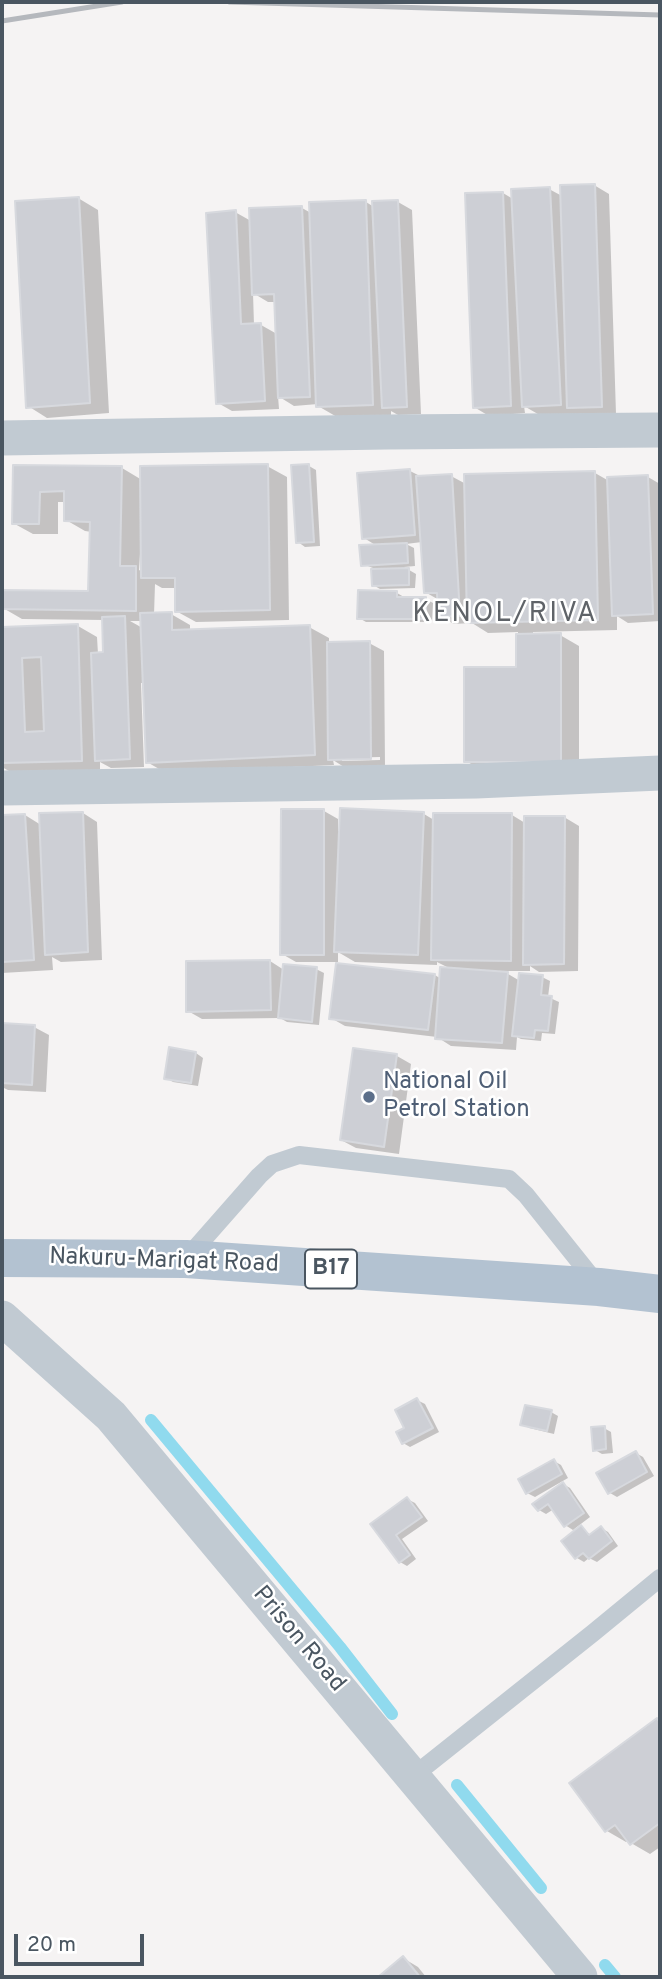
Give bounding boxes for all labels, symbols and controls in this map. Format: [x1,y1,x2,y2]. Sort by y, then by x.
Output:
district label: KENOL/RIVA [414,598,596,632]
place label: National Oil Petrol Station [383,1069,530,1125]
marker: National Oil Petrol Station [361,1089,377,1105]
street label: Nakuru-Marigat Road [49,1244,279,1280]
road number: B17 [305,1250,357,1288]
street label: Prison Road [245,1581,351,1699]
scale bar [18,1920,147,1964]
text: 20 m [27,1932,76,1959]

